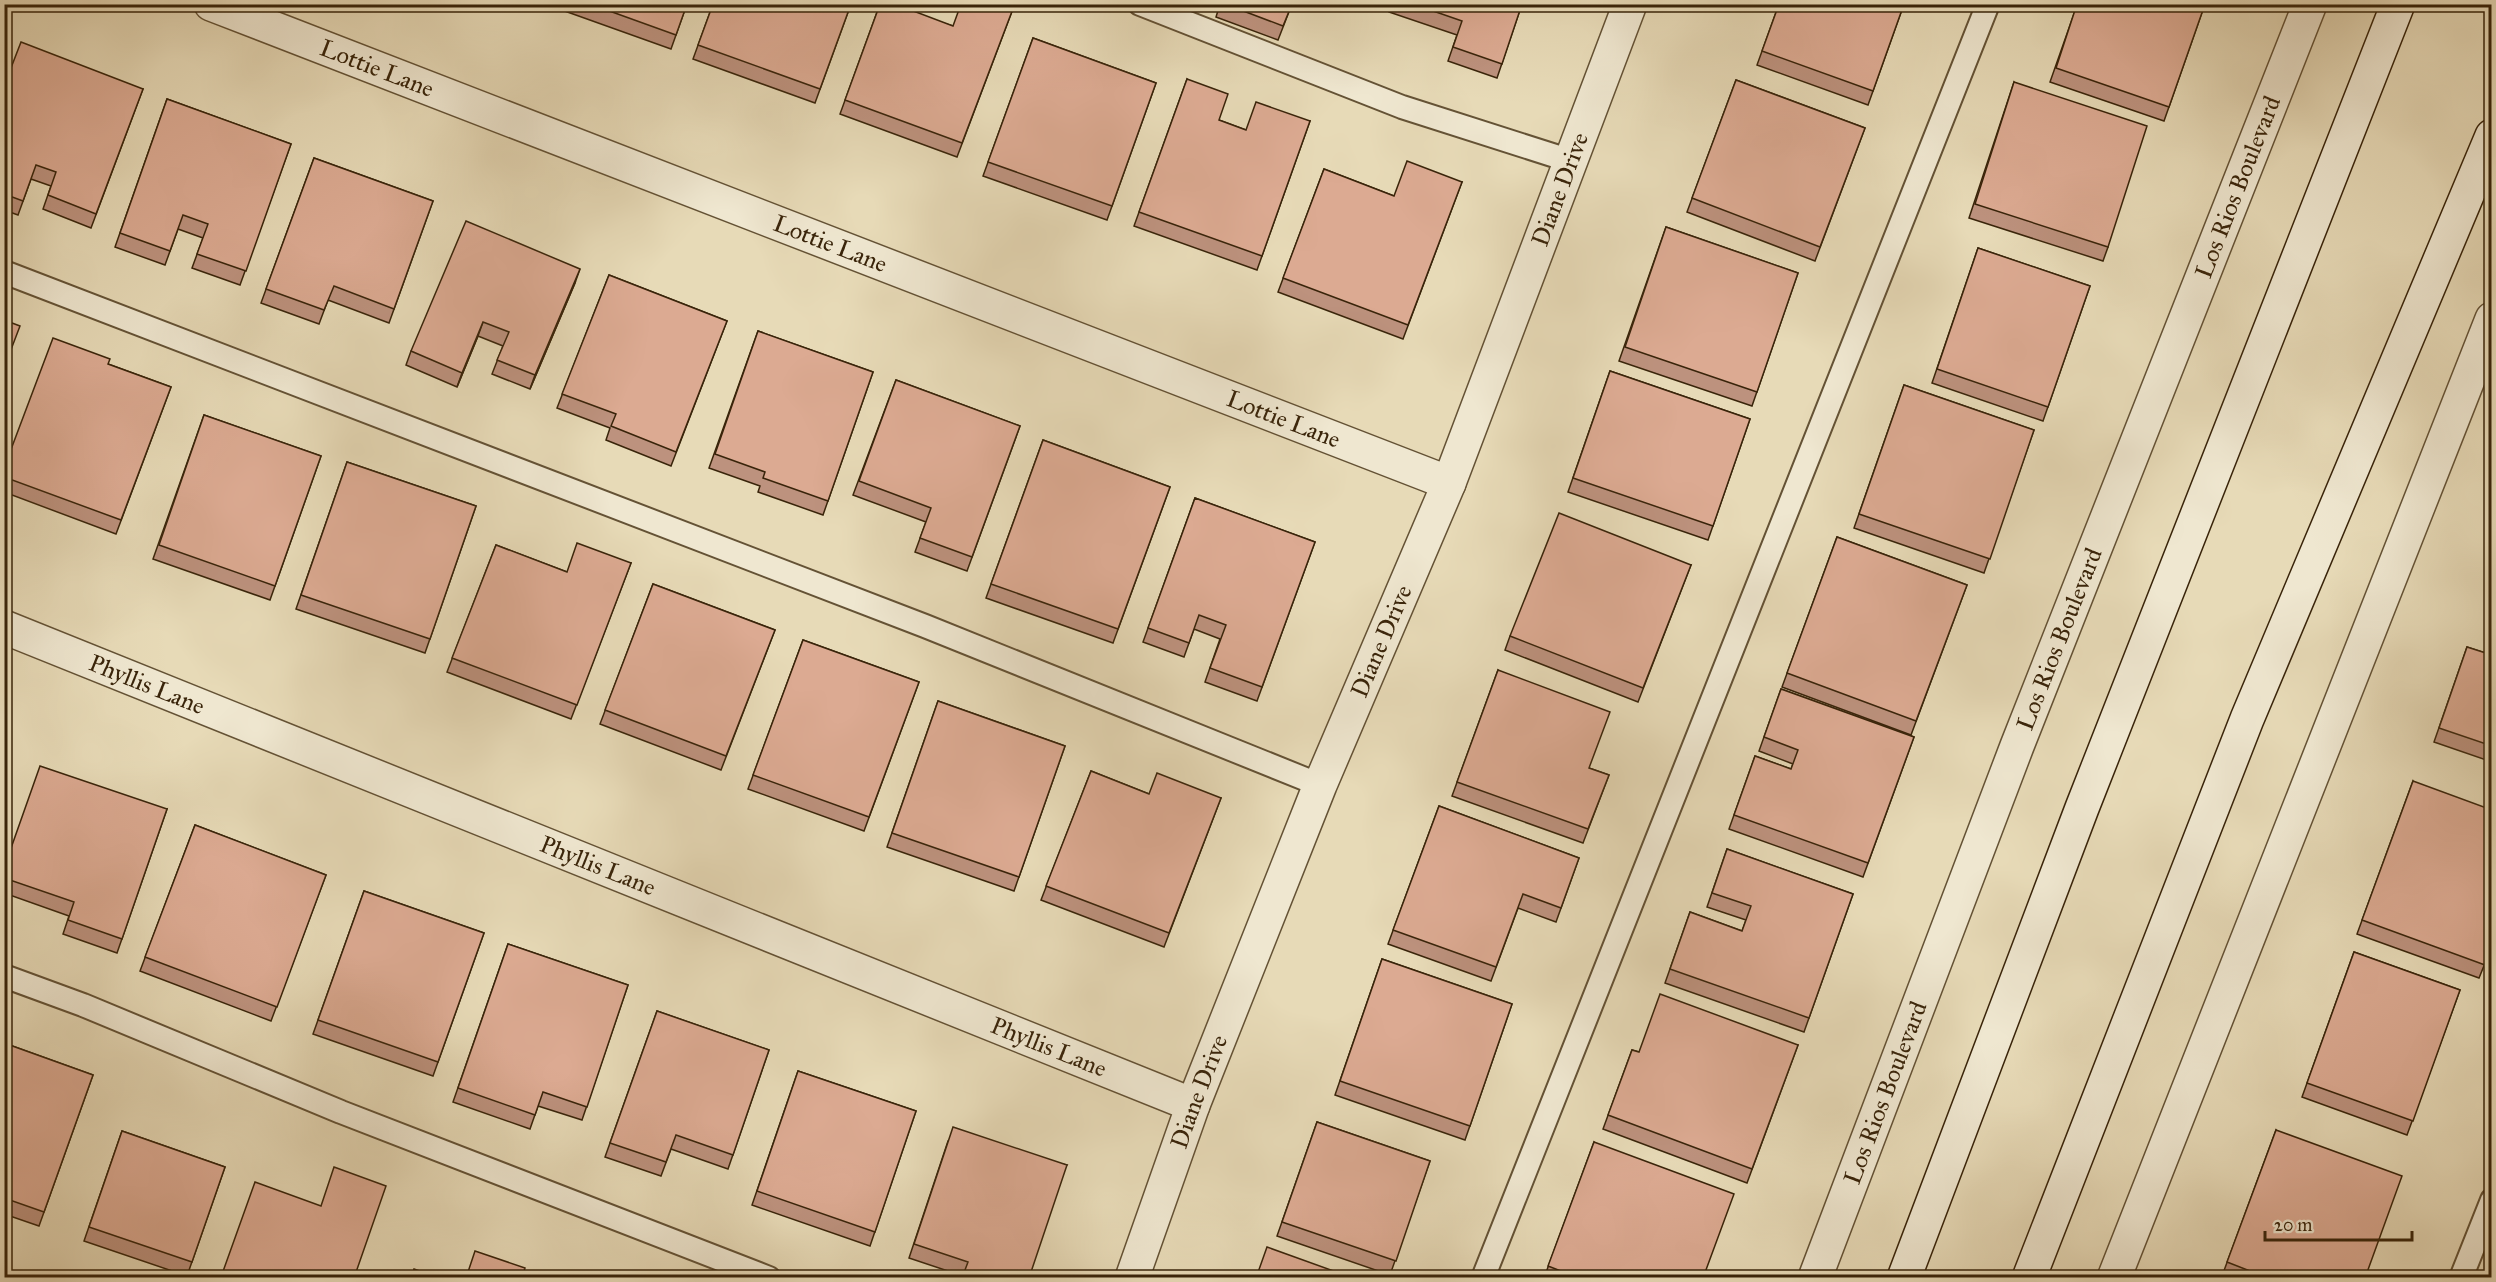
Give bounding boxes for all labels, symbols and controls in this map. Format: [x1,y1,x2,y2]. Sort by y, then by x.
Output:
street label: Lottie Lane [316,33,438,104]
street label: Los Rios Boulevard [2188,92,2287,282]
street label: Diane Drive [1525,128,1595,251]
street label: Lottie Lane [769,208,891,279]
street label: Lottie Lane [1222,383,1345,455]
street label: Los Rios Boulevard [2010,544,2109,735]
street label: Diane Drive [1344,581,1419,702]
street label: Phyllis Lane [85,648,209,721]
street label: Phyllis Lane [536,829,660,902]
street label: Los Rios Boulevard [1837,997,1934,1189]
street label: Phyllis Lane [986,1010,1111,1084]
street label: Diane Drive [1164,1030,1234,1153]
scale bar [2265,1204,2412,1242]
text: 20 m [2274,1214,2312,1236]

